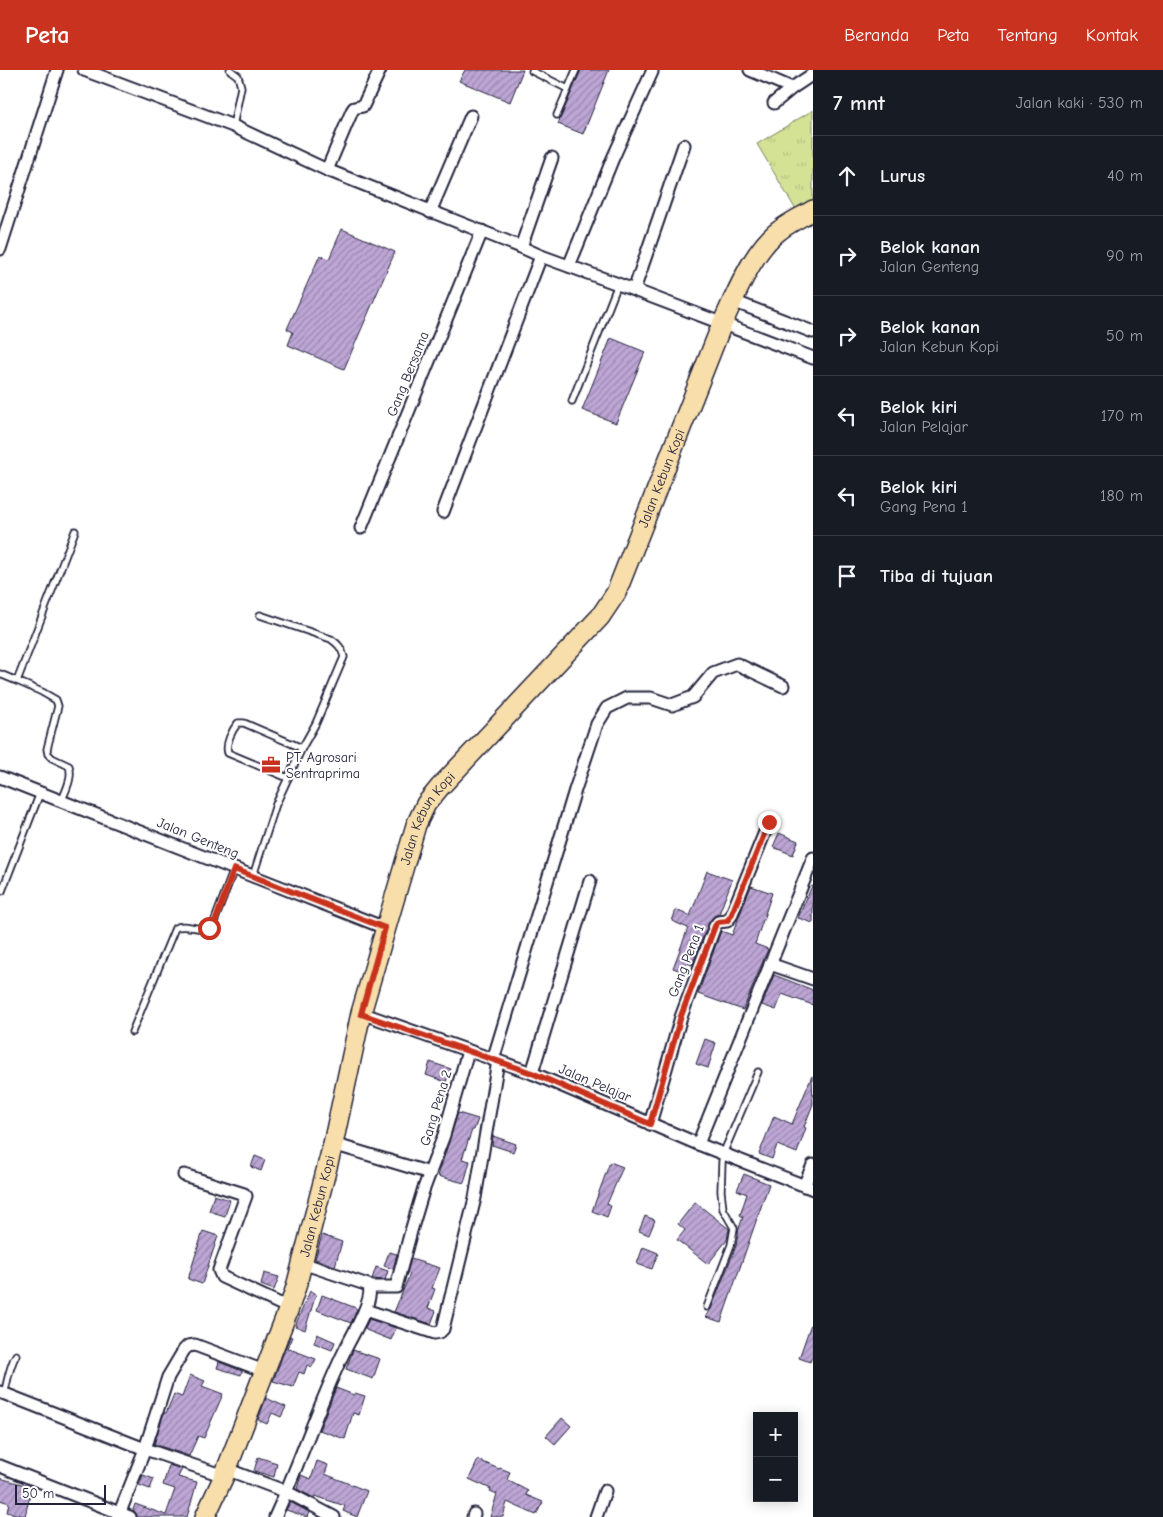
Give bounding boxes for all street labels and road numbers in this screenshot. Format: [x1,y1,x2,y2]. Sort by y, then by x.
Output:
street label: Gang Bersama [383,329,433,419]
street label: Jalan Kebun Kopi [634,427,688,530]
street label: Jalan Kebun Kopi [396,768,458,867]
street label: Jalan Genteng [155,814,241,862]
street label: Gang Pena 1 [664,922,708,1000]
street label: Jalan Pelajar [556,1060,634,1106]
street label: Gang Pena 2 [416,1068,456,1148]
street label: Jalan Kebun Kopi [296,1154,338,1259]

